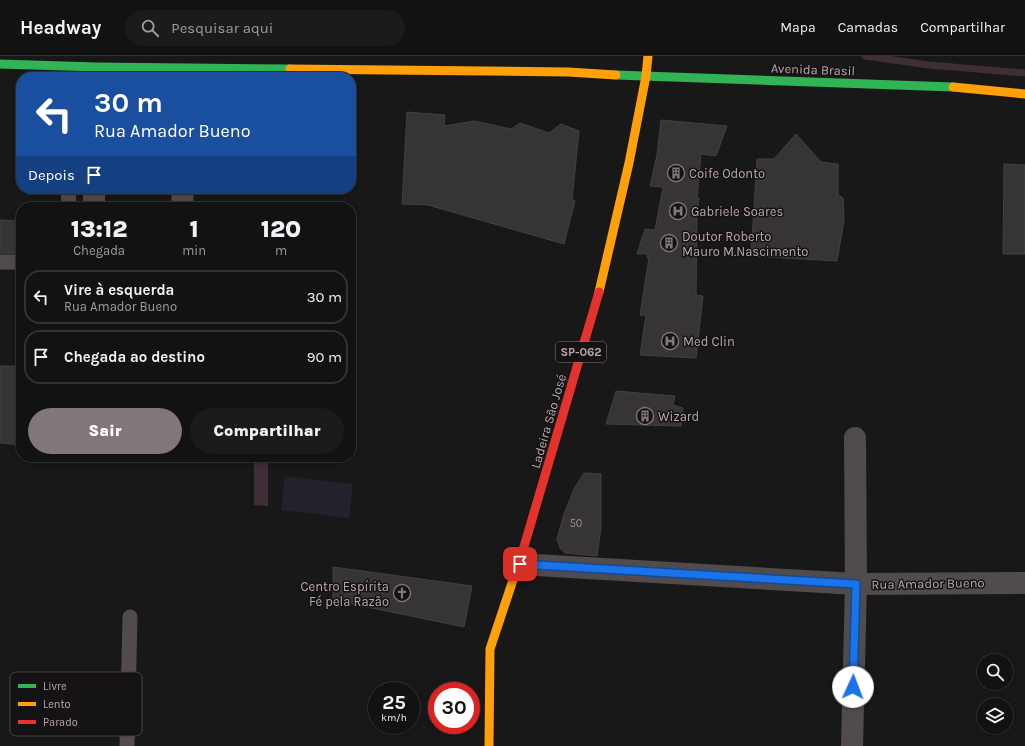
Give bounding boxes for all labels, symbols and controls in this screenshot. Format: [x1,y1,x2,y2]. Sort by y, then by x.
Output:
search box [125,10,405,46]
text: Headway [20,17,101,39]
icon: search [139,17,161,39]
text: Pesquisar aqui [171,19,273,37]
text: Mapa [780,19,816,36]
text: Camadas [838,19,898,36]
text: Compartilhar [920,19,1005,36]
street label: Avenida Brasil [771,61,855,78]
text: 30 m [94,86,163,119]
icon: left [28,88,80,140]
text: Rua Amador Bueno [94,120,251,142]
building icon: Coife Odonto [666,163,686,183]
icon: arrive [83,164,105,186]
text: Depois [28,166,75,184]
place label: Coife Odonto [689,166,765,181]
hospital icon: Gabriele Soares [668,201,688,221]
place label: Gabriele Soares [691,204,783,219]
text: 13:12 [71,215,127,243]
text: 1 [189,215,199,243]
text: 120 [261,215,301,243]
place label: Doutor Roberto Mauro M.Nascimento [682,229,808,259]
building icon: Doutor Roberto Mauro M.Nascimento [659,233,679,253]
text: Chegada [73,243,125,258]
text: min [182,243,206,258]
text: m [275,243,287,258]
text: Vire à esquerda [64,281,174,299]
icon: left [30,286,52,308]
text: 30 m [307,288,342,306]
text: Rua Amador Bueno [64,299,177,314]
hospital icon: Med Clin [660,331,680,351]
place label: Med Clin [683,334,735,349]
road number: SP-062 [556,342,606,362]
icon: arrive [30,346,52,368]
text: Chegada ao destino [64,348,205,366]
text: 90 m [307,348,342,366]
street label: Ladeira São José [528,372,569,470]
building icon: Wizard [635,406,655,426]
button: Sair [28,408,182,454]
button: Compartilhar [190,408,344,454]
place label: Wizard [658,409,699,424]
house number: 50 [570,517,582,530]
pin [503,547,537,581]
icon: arrive [509,553,531,575]
street label: Rua Amador Bueno [871,575,985,592]
place label: Centro Espírita Fé pela Razão [301,579,389,609]
church icon: Centro Espírita Fé pela Razão [392,583,412,603]
map controls [977,654,1013,734]
button: search [977,654,1013,690]
position arrow [832,666,874,708]
legend [10,672,142,736]
text: Livre [43,680,67,693]
speed limit sign: 30 [428,682,480,734]
text: 25 [382,691,406,714]
text: Lento [43,698,71,711]
button: layers [977,698,1013,734]
text: km/h [381,712,407,724]
text: Parado [43,716,78,729]

